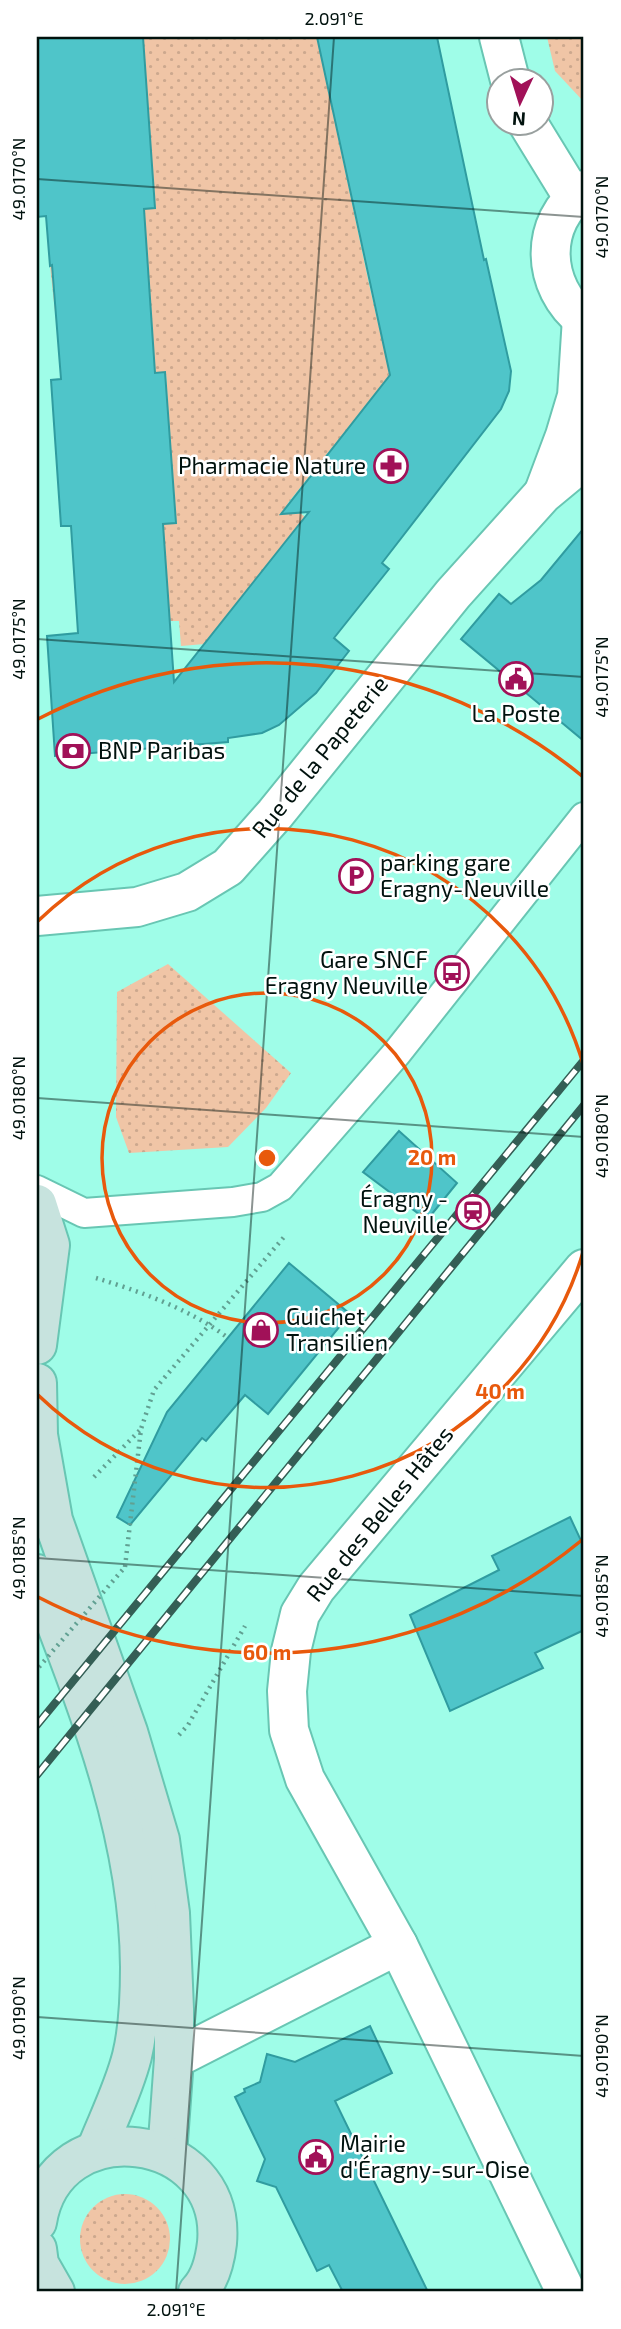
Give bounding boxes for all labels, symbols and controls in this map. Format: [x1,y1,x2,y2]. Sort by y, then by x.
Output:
text: 2.091°E [304,7,364,29]
north arrow [484,66,554,136]
text: N [511,108,526,131]
text: 49.0170°N [7,138,29,220]
text: 49.0170°N [590,176,612,258]
pharmacy icon: Pharmacie Nature [372,447,410,485]
place label: Pharmacie Nature [178,451,366,479]
text: 49.0175°N [7,598,29,680]
text: 49.0175°N [590,636,612,718]
public building icon: La Poste [497,660,535,698]
street label: Rue de la Papeterie [245,670,393,843]
place label: La Poste [472,699,560,727]
bank icon: BNP Paribas [54,732,92,770]
place label: BNP Paribas [98,736,225,764]
place label: parking gare Eragny-Neuville [380,848,549,902]
parking icon: parking gare Eragny-Neuville [337,857,375,895]
place label: Gare SNCF Eragny Neuville [265,945,428,999]
bus stop icon: Gare SNCF Eragny Neuville [433,954,471,992]
text: 49.0180°N [7,1056,29,1140]
text: 49.0180°N [590,1094,612,1178]
text: 20 m [408,1144,456,1169]
centre of rings [255,1146,279,1170]
place label: Éragny - Neuville [360,1184,448,1238]
station icon: Éragny - Neuville [454,1193,492,1231]
place label: Guichet Transilien [286,1302,388,1356]
shop icon: Guichet Transilien [242,1311,280,1349]
text: 40 m [475,1378,525,1403]
street label: Rue des Belles Hâtes [300,1420,459,1607]
text: 49.0185°N [7,1516,29,1600]
text: 49.0185°N [590,1554,612,1638]
text: 60 m [243,1639,291,1664]
text: 49.0190°N [7,1976,29,2060]
text: 49.0190°N [590,2014,612,2098]
place label: Mairie d'Éragny-sur-Oise [340,2129,530,2183]
public building icon: Mairie d'Éragny-sur-Oise [297,2138,335,2176]
text: 2.091°E [146,2298,206,2320]

